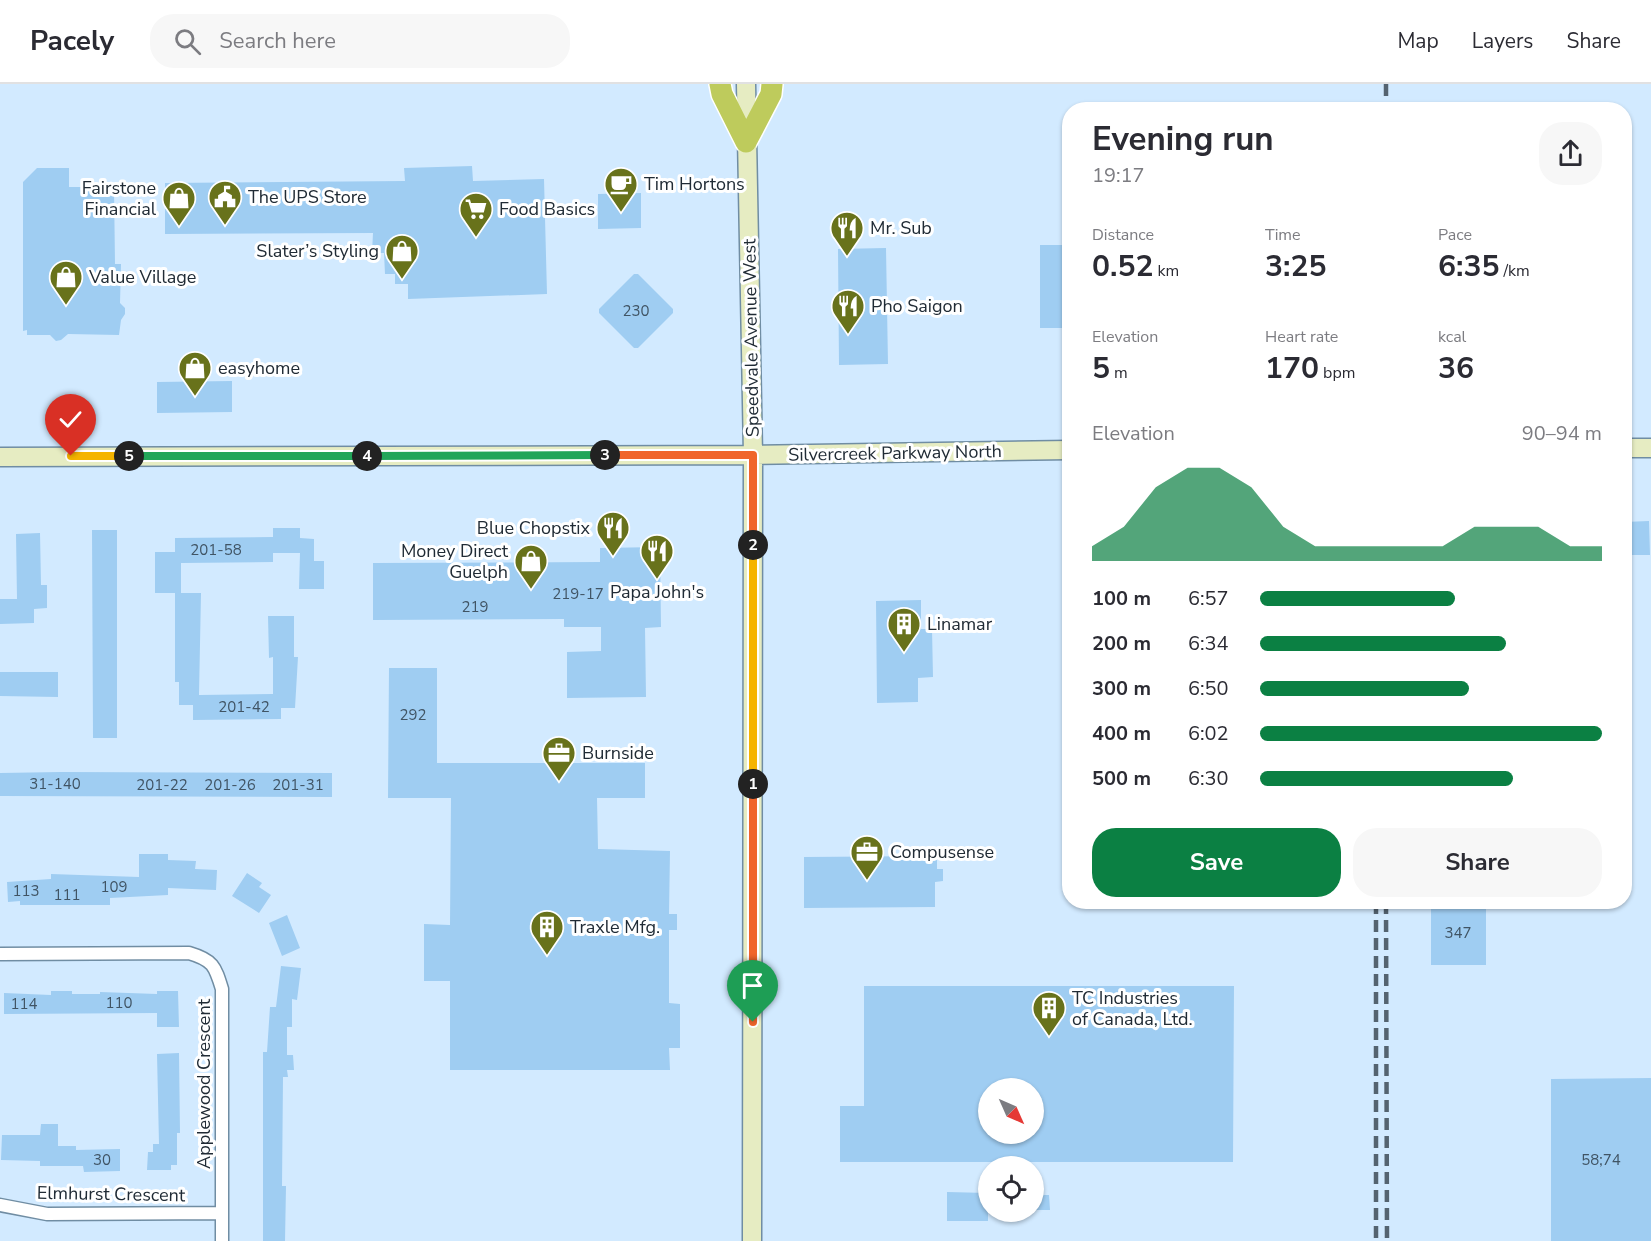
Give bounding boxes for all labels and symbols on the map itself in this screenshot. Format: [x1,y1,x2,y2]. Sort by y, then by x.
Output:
cafe icon: Tim Hortons [603,166,639,213]
place label: Tim Hortons [644,172,745,196]
place label: Fairstone Financial [82,176,157,221]
public building icon: The UPS Store [207,179,243,226]
shop icon: Fairstone Financial [161,180,197,227]
place label: The UPS Store [248,185,367,209]
supermarket icon: Food Basics [458,191,494,238]
place label: Food Basics [499,197,595,221]
restaurant icon: Mr. Sub [829,210,865,257]
place label: Mr. Sub [870,216,932,240]
shop icon: Slater’s Styling [384,233,420,280]
street label: Speedvale Avenue West [737,238,765,437]
place label: Slater’s Styling [256,239,379,263]
shop icon: Value Village [48,259,84,306]
place label: Value Village [88,265,196,289]
restaurant icon: Pho Saigon [830,288,866,335]
place label: Pho Saigon [871,294,963,318]
house number: 230 [622,301,650,321]
shop icon: easyhome [177,350,213,397]
place label: easyhome [218,356,300,380]
pin [45,394,96,456]
street label: Silvercreek Parkway North [788,439,1002,467]
pin: 3 [590,440,620,470]
pin: 5 [114,441,144,471]
pin: 4 [352,441,382,471]
restaurant icon: Blue Chopstix [595,510,631,557]
place label: Blue Chopstix [477,516,591,540]
pin: 2 [738,530,768,560]
restaurant icon: Papa John's [639,533,675,580]
place label: Money Direct Guelph [401,539,509,584]
house number: 201-58 [190,540,242,560]
shop icon: Money Direct Guelph [513,543,549,590]
place label: Papa John's [610,580,704,604]
house number: 219-17 [552,584,604,604]
house number: 219 [461,597,489,617]
building icon: Linamar [886,606,922,653]
place label: Linamar [927,612,993,636]
house number: 201-42 [218,697,270,717]
house number: 292 [399,705,427,725]
office icon: Burnside [541,735,577,782]
place label: Burnside [582,741,654,765]
pin: 1 [738,769,768,799]
house number: 31-140 [29,774,81,794]
house number: 201-22 [136,775,188,795]
house number: 201-26 [204,775,256,795]
house number: 201-31 [272,775,324,795]
office icon: Compusense [849,834,885,881]
place label: Compusense [890,840,994,864]
house number: 109 [100,877,128,897]
house number: 113 [12,881,40,901]
house number: 111 [53,885,81,905]
building icon: Traxle Mfg. [529,909,565,956]
place label: Traxle Mfg. [570,915,660,939]
house number: 347 [1444,923,1472,943]
pin [727,960,778,1022]
place label: TC Industries of Canada, Ltd. [1072,986,1193,1031]
building icon: TC Industries of Canada, Ltd. [1031,990,1067,1037]
house number: 110 [105,993,133,1013]
house number: 114 [10,994,38,1014]
street label: Applewood Crescent [192,998,216,1169]
north arrow [978,1078,1044,1144]
house number: 30 [93,1150,111,1170]
house number: 58;74 [1581,1150,1621,1170]
street label: Elmhurst Crescent [37,1181,186,1207]

